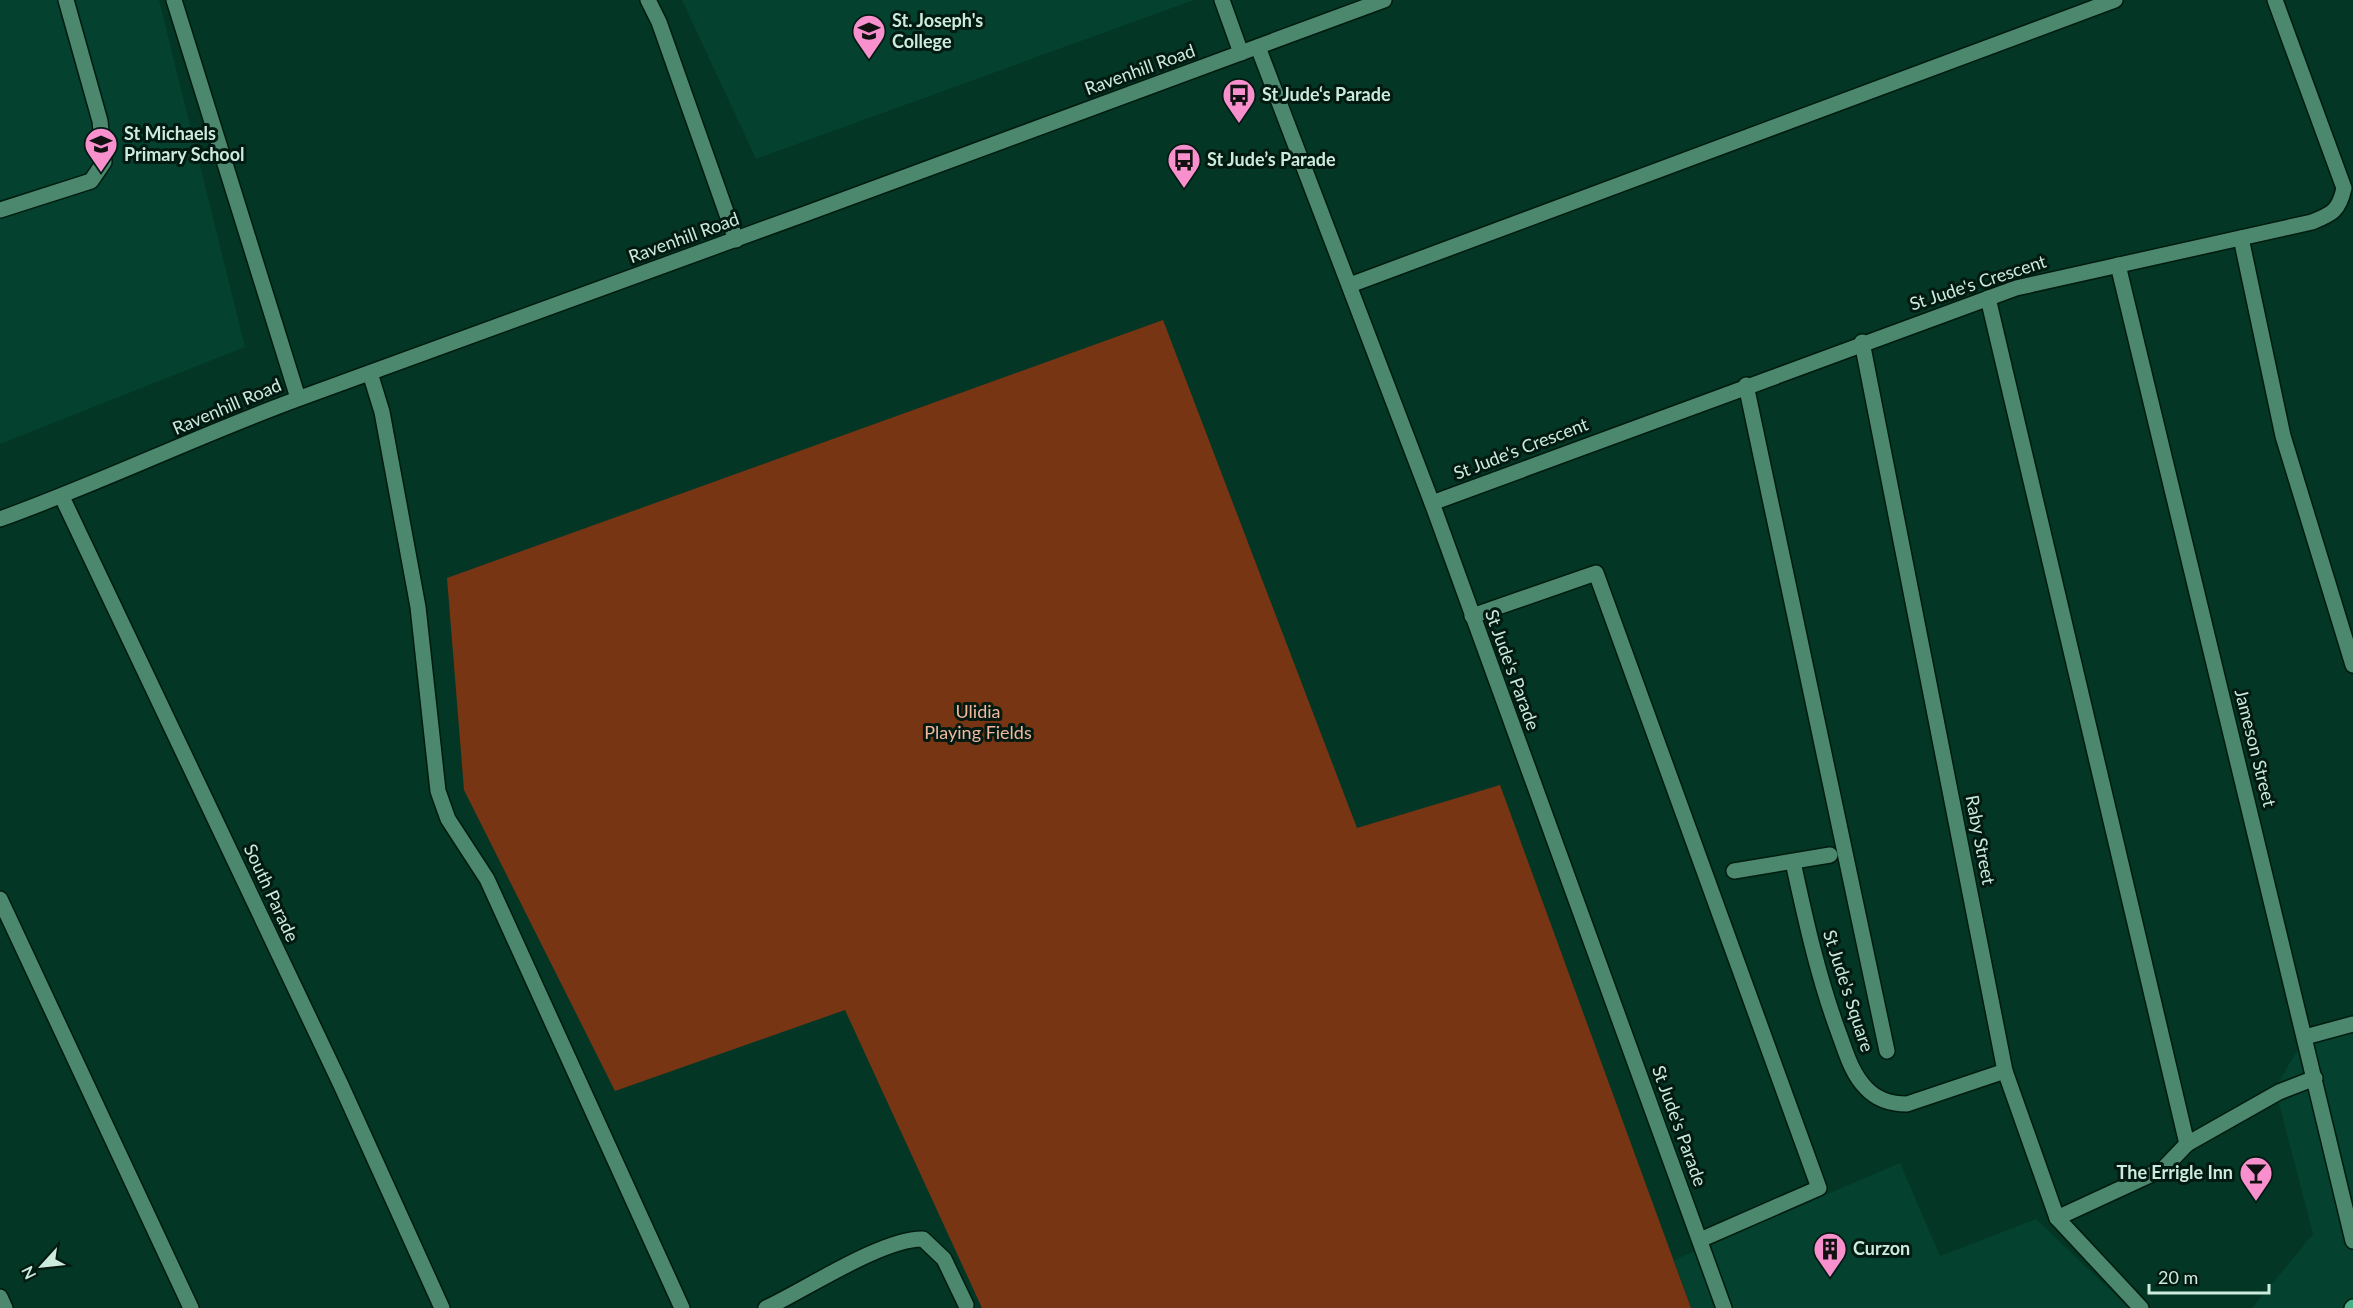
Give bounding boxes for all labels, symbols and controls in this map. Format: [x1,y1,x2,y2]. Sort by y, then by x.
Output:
place label: St. Joseph's College [892,9,983,52]
school or university icon: St. Joseph's College [851,13,887,60]
street label: Ravenhill Road [1081,39,1198,99]
bus stop icon: St Jude‘s Parade [1221,77,1257,124]
place label: St Jude‘s Parade [1262,83,1391,105]
place label: St Michaels Primary School [124,122,244,165]
school or university icon: St Michaels Primary School [83,126,119,173]
bus stop icon: St Jude’s Parade [1166,142,1202,189]
place label: St Jude’s Parade [1207,148,1336,170]
street label: Ravenhill Road [625,207,742,267]
street label: St Jude's Crescent [1907,249,2049,314]
street label: Ravenhill Road [169,373,284,439]
street label: St Jude's Crescent [1450,412,1591,484]
street label: St Jude's Parade [1481,606,1545,733]
street label: Jameson Street [2231,687,2281,809]
park label: Ulidia Playing Fields [924,700,1032,743]
street label: Raby Street [1962,793,2001,887]
street label: South Parade [240,840,304,945]
street label: St Jude's Square [1819,927,1879,1054]
street label: St Jude's Parade [1648,1062,1712,1189]
bar icon: The Errigle Inn [2238,1155,2274,1202]
place label: The Errigle Inn [2117,1161,2233,1183]
building icon: Curzon [1812,1231,1848,1278]
north arrow [12,1236,72,1296]
place label: Curzon [1853,1237,1910,1259]
scale bar [2149,1257,2269,1295]
text: N [17,1263,39,1283]
text: 20 m [2158,1266,2198,1288]

